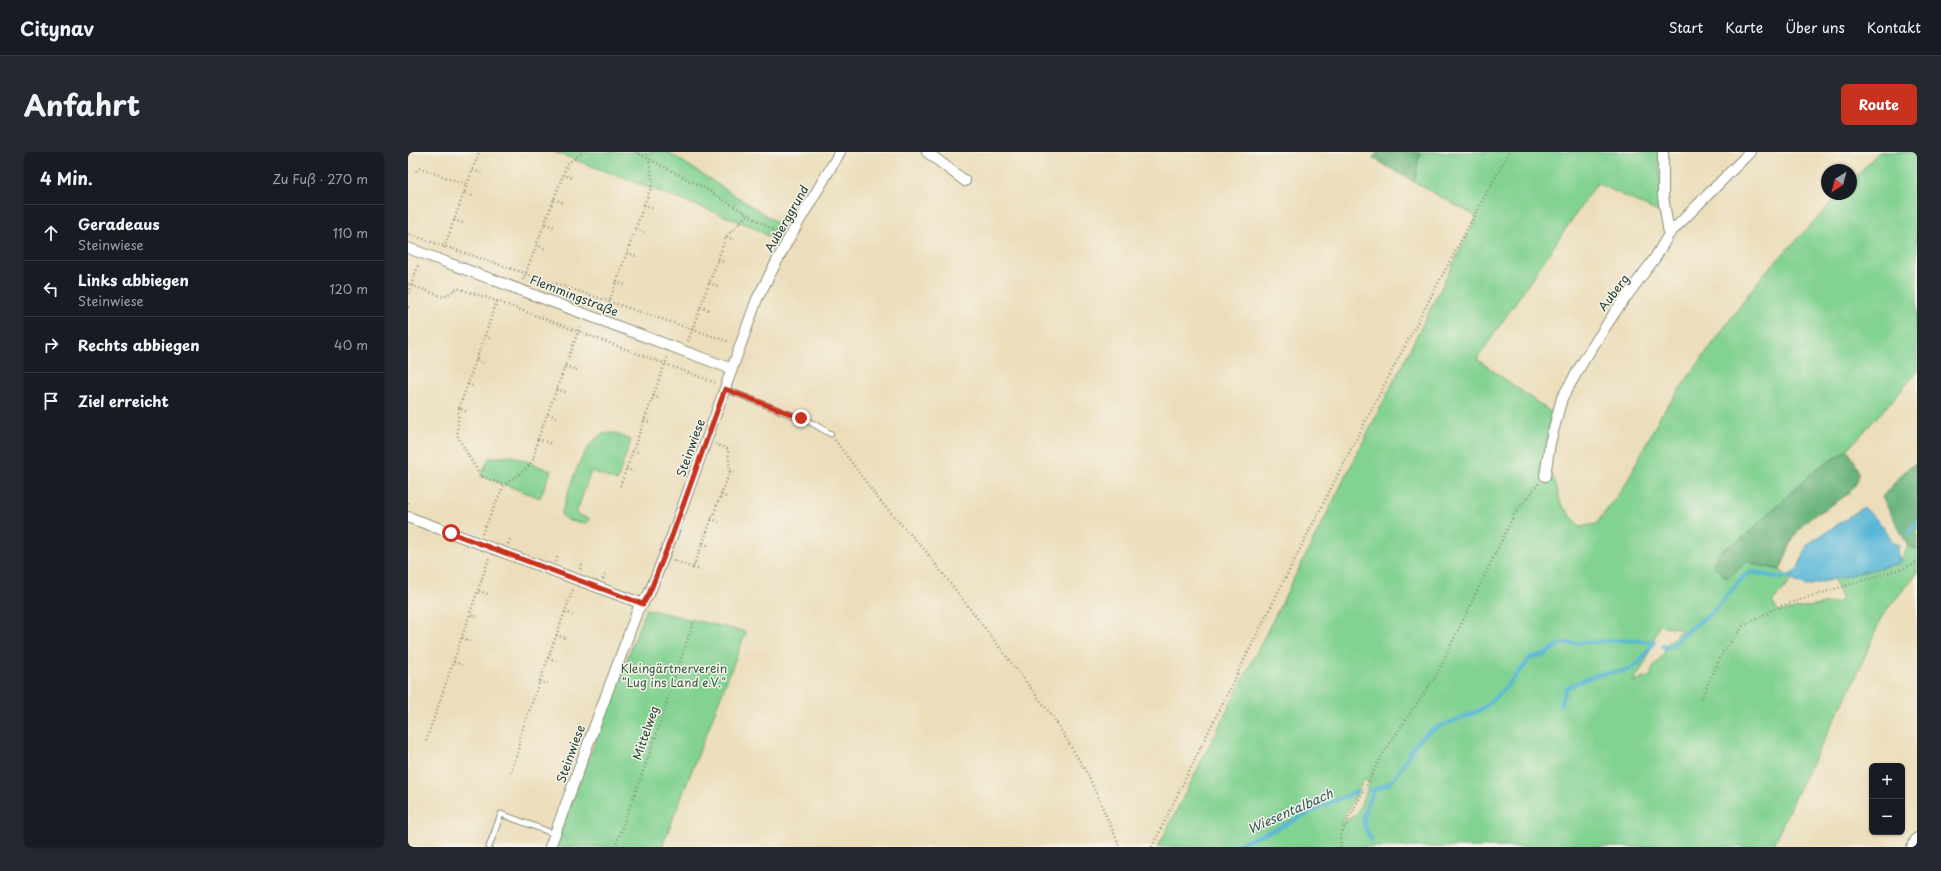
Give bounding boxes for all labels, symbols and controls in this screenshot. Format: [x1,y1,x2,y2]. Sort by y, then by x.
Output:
text: Citynav [20,14,94,42]
text: Start [1668,17,1703,38]
text: Karte [1725,17,1763,38]
text: Über uns [1785,17,1845,38]
text: Kontakt [1867,17,1921,38]
text: Anfahrt [24,83,140,126]
button: Route [1841,84,1917,125]
north arrow [1821,164,1857,200]
text: 4 Min. [40,165,93,191]
text: Zu Fuß · 270 m [272,169,368,188]
street label: Auberggrund [760,182,813,255]
text: Geradeaus [78,212,160,235]
icon: ahead [40,222,62,244]
text: 110 m [333,223,368,242]
text: Steinwiese [78,235,144,254]
text: Links abbiegen [78,268,189,291]
street label: Flemmingstraße [528,270,621,320]
street label: Auberg [1593,270,1633,315]
icon: left [40,278,62,300]
text: 120 m [329,279,368,298]
text: Steinwiese [78,291,144,310]
text: Rechts abbiegen [78,333,199,356]
icon: right [40,334,62,356]
text: 40 m [334,335,368,354]
text: Ziel erreicht [78,389,169,412]
icon: arrive [40,390,62,412]
route end [792,409,810,427]
street label: Steinwiese [671,416,709,479]
route start [442,524,460,542]
park label: Kleingärtnerverein "Lug ins Land e.V." [621,659,727,691]
street label: Mittelweg [627,703,663,762]
street label: Steinwiese [551,722,589,785]
map controls [1869,763,1905,835]
button: + [1869,763,1905,799]
water label: Wiesentalbach [1244,783,1336,838]
button: − [1869,799,1905,835]

